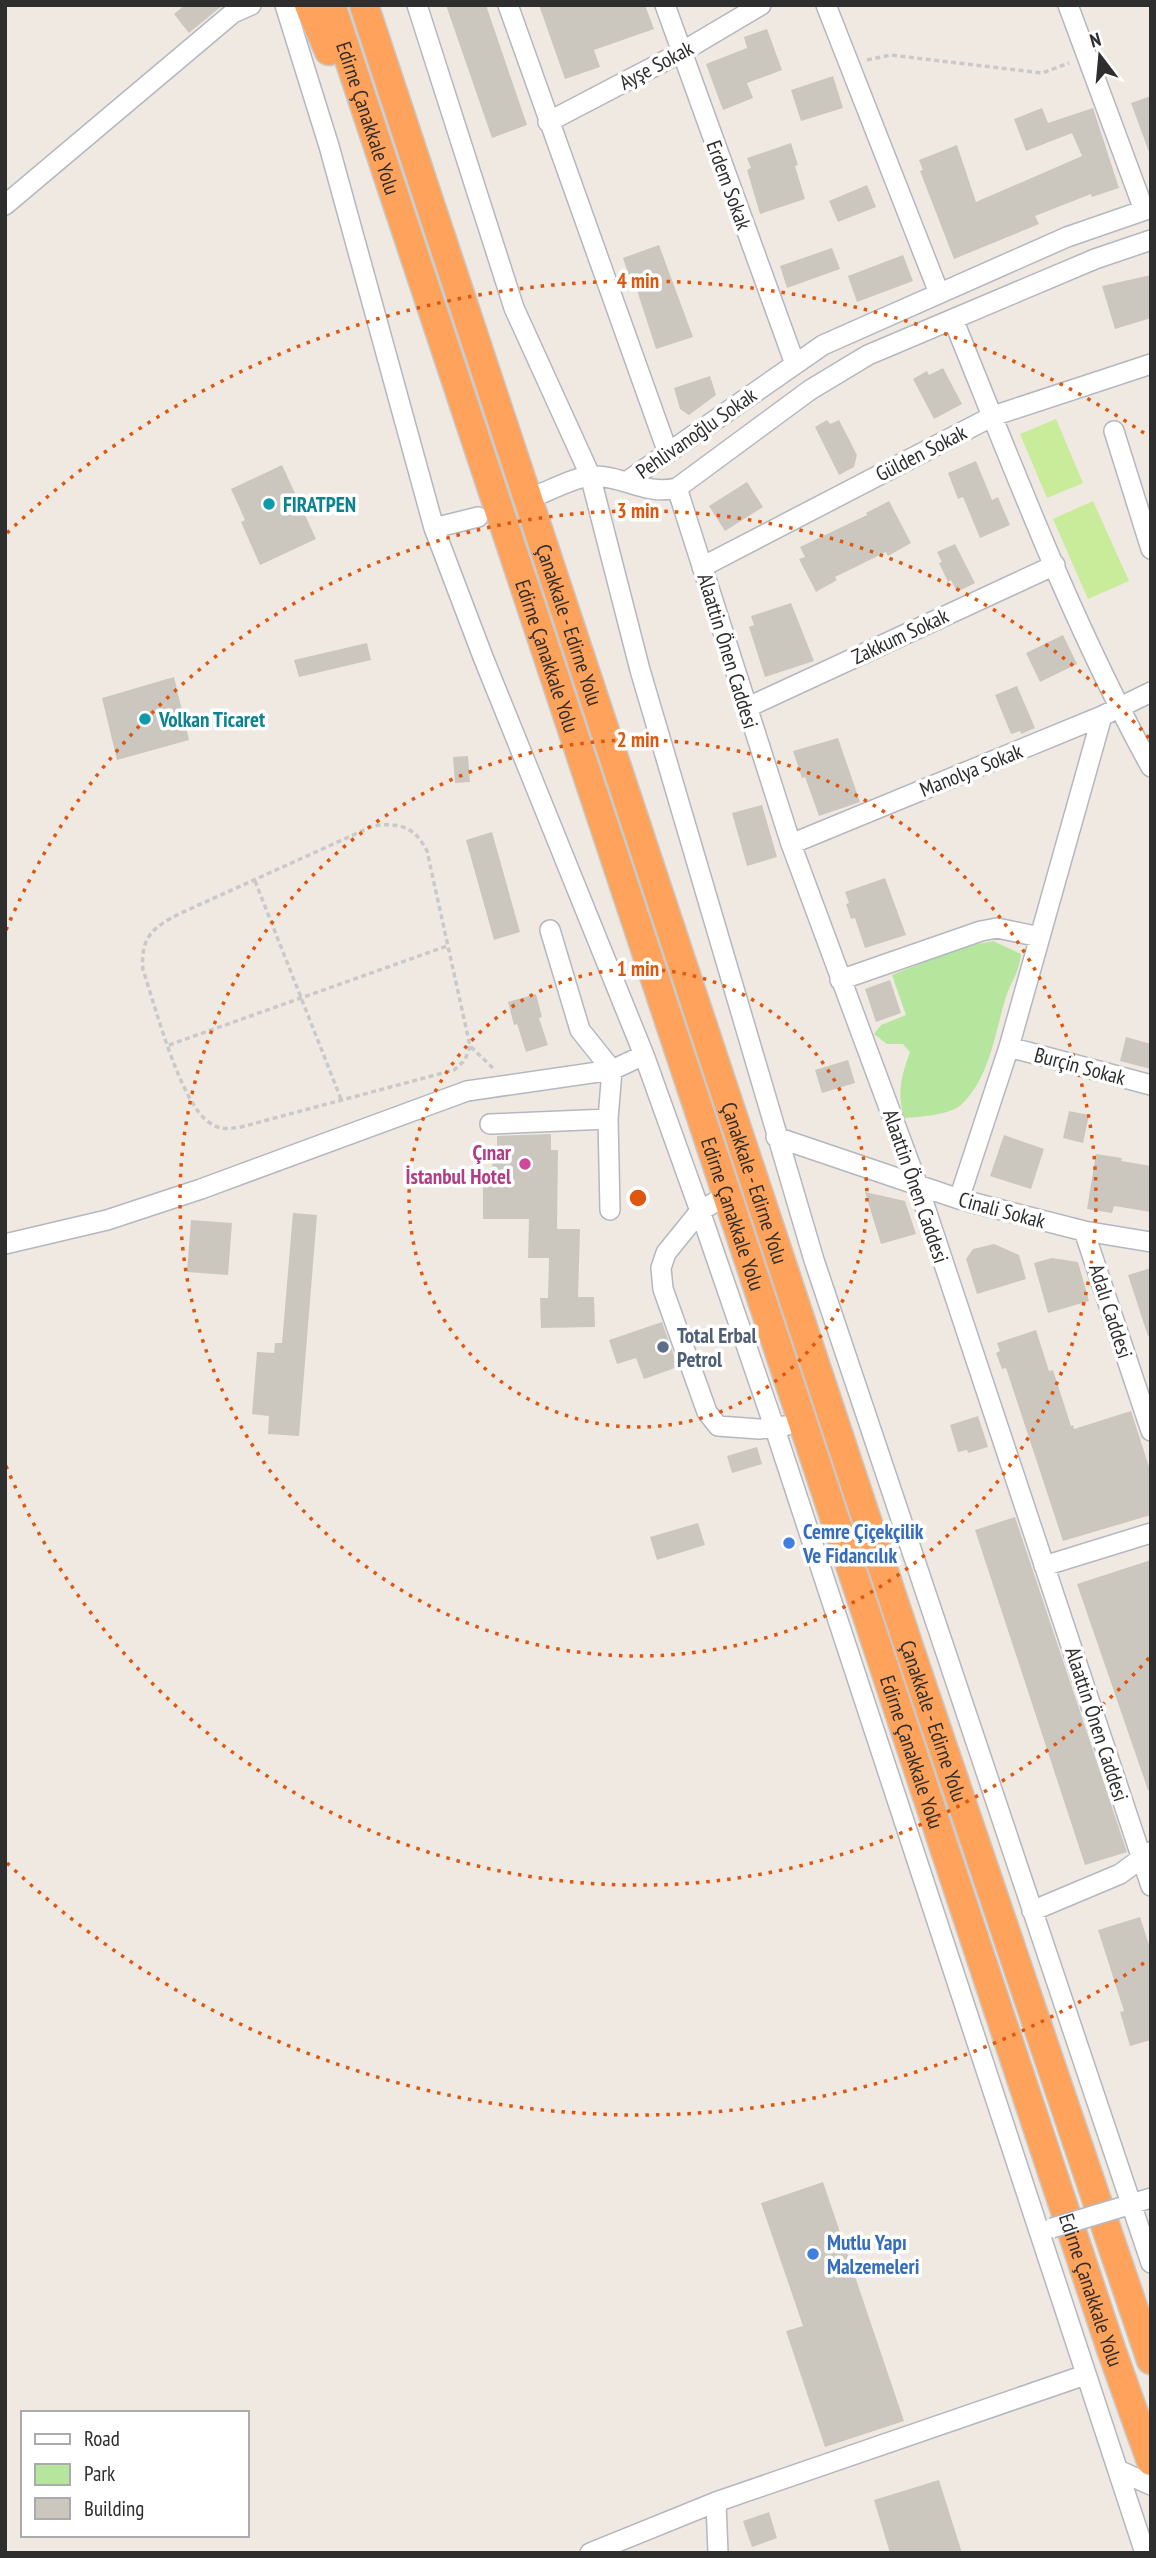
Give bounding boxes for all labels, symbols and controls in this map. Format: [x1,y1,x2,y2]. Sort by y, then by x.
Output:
north arrow [1065,21,1135,91]
text: N [1087,27,1104,53]
street label: Ayşe Sokak [614,34,698,96]
street label: Edirne Çanakkale Yolu [331,38,407,198]
street label: Erdem Sokak [700,136,758,234]
text: 4 min [617,267,659,294]
street label: Pehlivanoğlu Sokak [630,381,762,485]
street label: Gülden Sokak [871,419,971,487]
place label: FIRATPEN [283,491,356,518]
marker: FIRATPEN [261,496,277,512]
text: 3 min [617,497,659,524]
street label: Çanakkale - Edirne Yolu [530,540,609,709]
street label: Alaattin Önen Caddesi [692,570,764,732]
street label: Edirne Çanakkale Yolu [510,576,586,736]
street label: Zakkum Sokak [847,602,953,670]
place label: Volkan Ticaret [158,706,265,733]
marker: Volkan Ticaret [137,711,153,727]
text: 2 min [617,726,659,753]
street label: Manolya Sokak [916,737,1026,803]
text: 1 min [617,955,659,982]
street label: Burçin Sokak [1031,1041,1129,1091]
street label: Çanakkale - Edirne Yolu [716,1099,794,1267]
street label: Alaattin Önen Caddesi [877,1106,955,1266]
street label: Edirne Çanakkale Yolu [695,1134,771,1294]
place label: Çınar İstanbul Hotel [406,1139,512,1190]
marker: Çınar İstanbul Hotel [517,1156,533,1172]
centre of rings [626,1186,650,1210]
street label: Cinali Sokak [956,1186,1048,1234]
street label: Adalı Caddesi [1083,1260,1139,1362]
place label: Total Erbal Petrol [677,1322,757,1373]
marker: Total Erbal Petrol [655,1339,671,1355]
place label: Cemre Çiçekçilik Ve Fidancılık [802,1518,924,1569]
marker: Cemre Çiçekçilik Ve Fidancılık [781,1535,797,1551]
street label: Çanakkale - Edirne Yolu [894,1637,974,1805]
street label: Alaattin Önen Caddesi [1059,1643,1135,1805]
street label: Edirne Çanakkale Yolu [874,1672,950,1832]
street label: Edirne Çanakkale Yolu [1053,2210,1130,2370]
place label: Mutlu Yapı Malzemeleri [827,2229,919,2280]
marker: Mutlu Yapı Malzemeleri [805,2246,821,2262]
legend [21,2411,248,2537]
text: Road [84,2425,120,2452]
text: Park [84,2460,115,2487]
text: Building [84,2495,144,2522]

